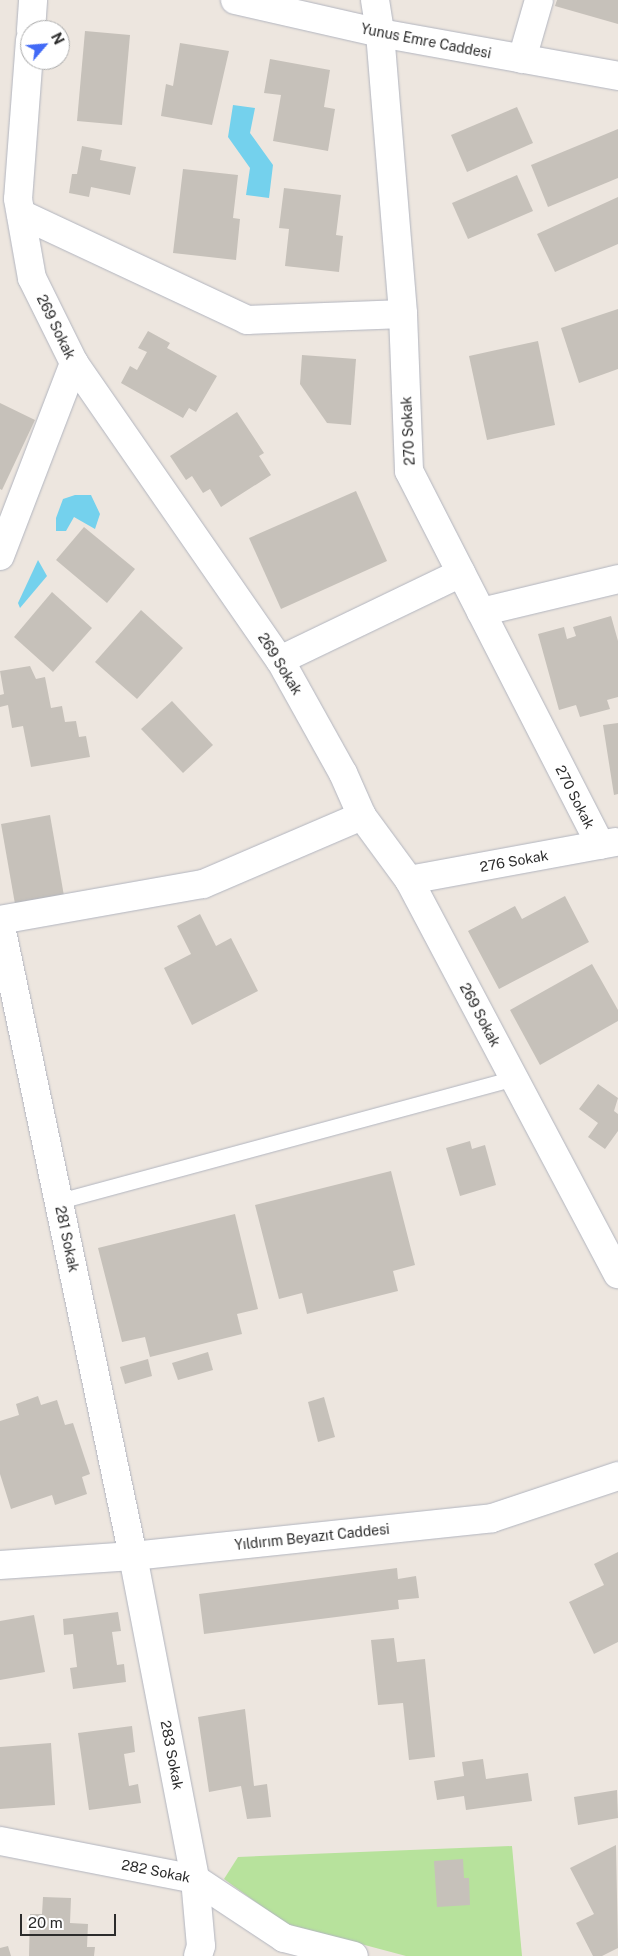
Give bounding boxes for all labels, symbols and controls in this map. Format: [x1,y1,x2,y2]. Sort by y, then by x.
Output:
north arrow [20,20,70,70]
street label: Yunus Emre Caddesi [359,20,493,62]
text: N [48,30,67,47]
street label: 269 Sokak [33,292,79,362]
street label: 270 Sokak [398,396,418,466]
street label: 269 Sokak [254,630,306,698]
street label: 270 Sokak [552,762,598,832]
street label: 276 Sokak [478,847,550,875]
street label: 269 Sokak [456,980,504,1050]
street label: 281 Sokak [52,1204,82,1274]
street label: Yıldırım Beyazıt Caddesi [234,1521,390,1553]
street label: 283 Sokak [157,1719,187,1791]
street label: 282 Sokak [120,1856,192,1886]
scale bar [22,1904,119,1936]
text: 20 m [28,1914,63,1931]

